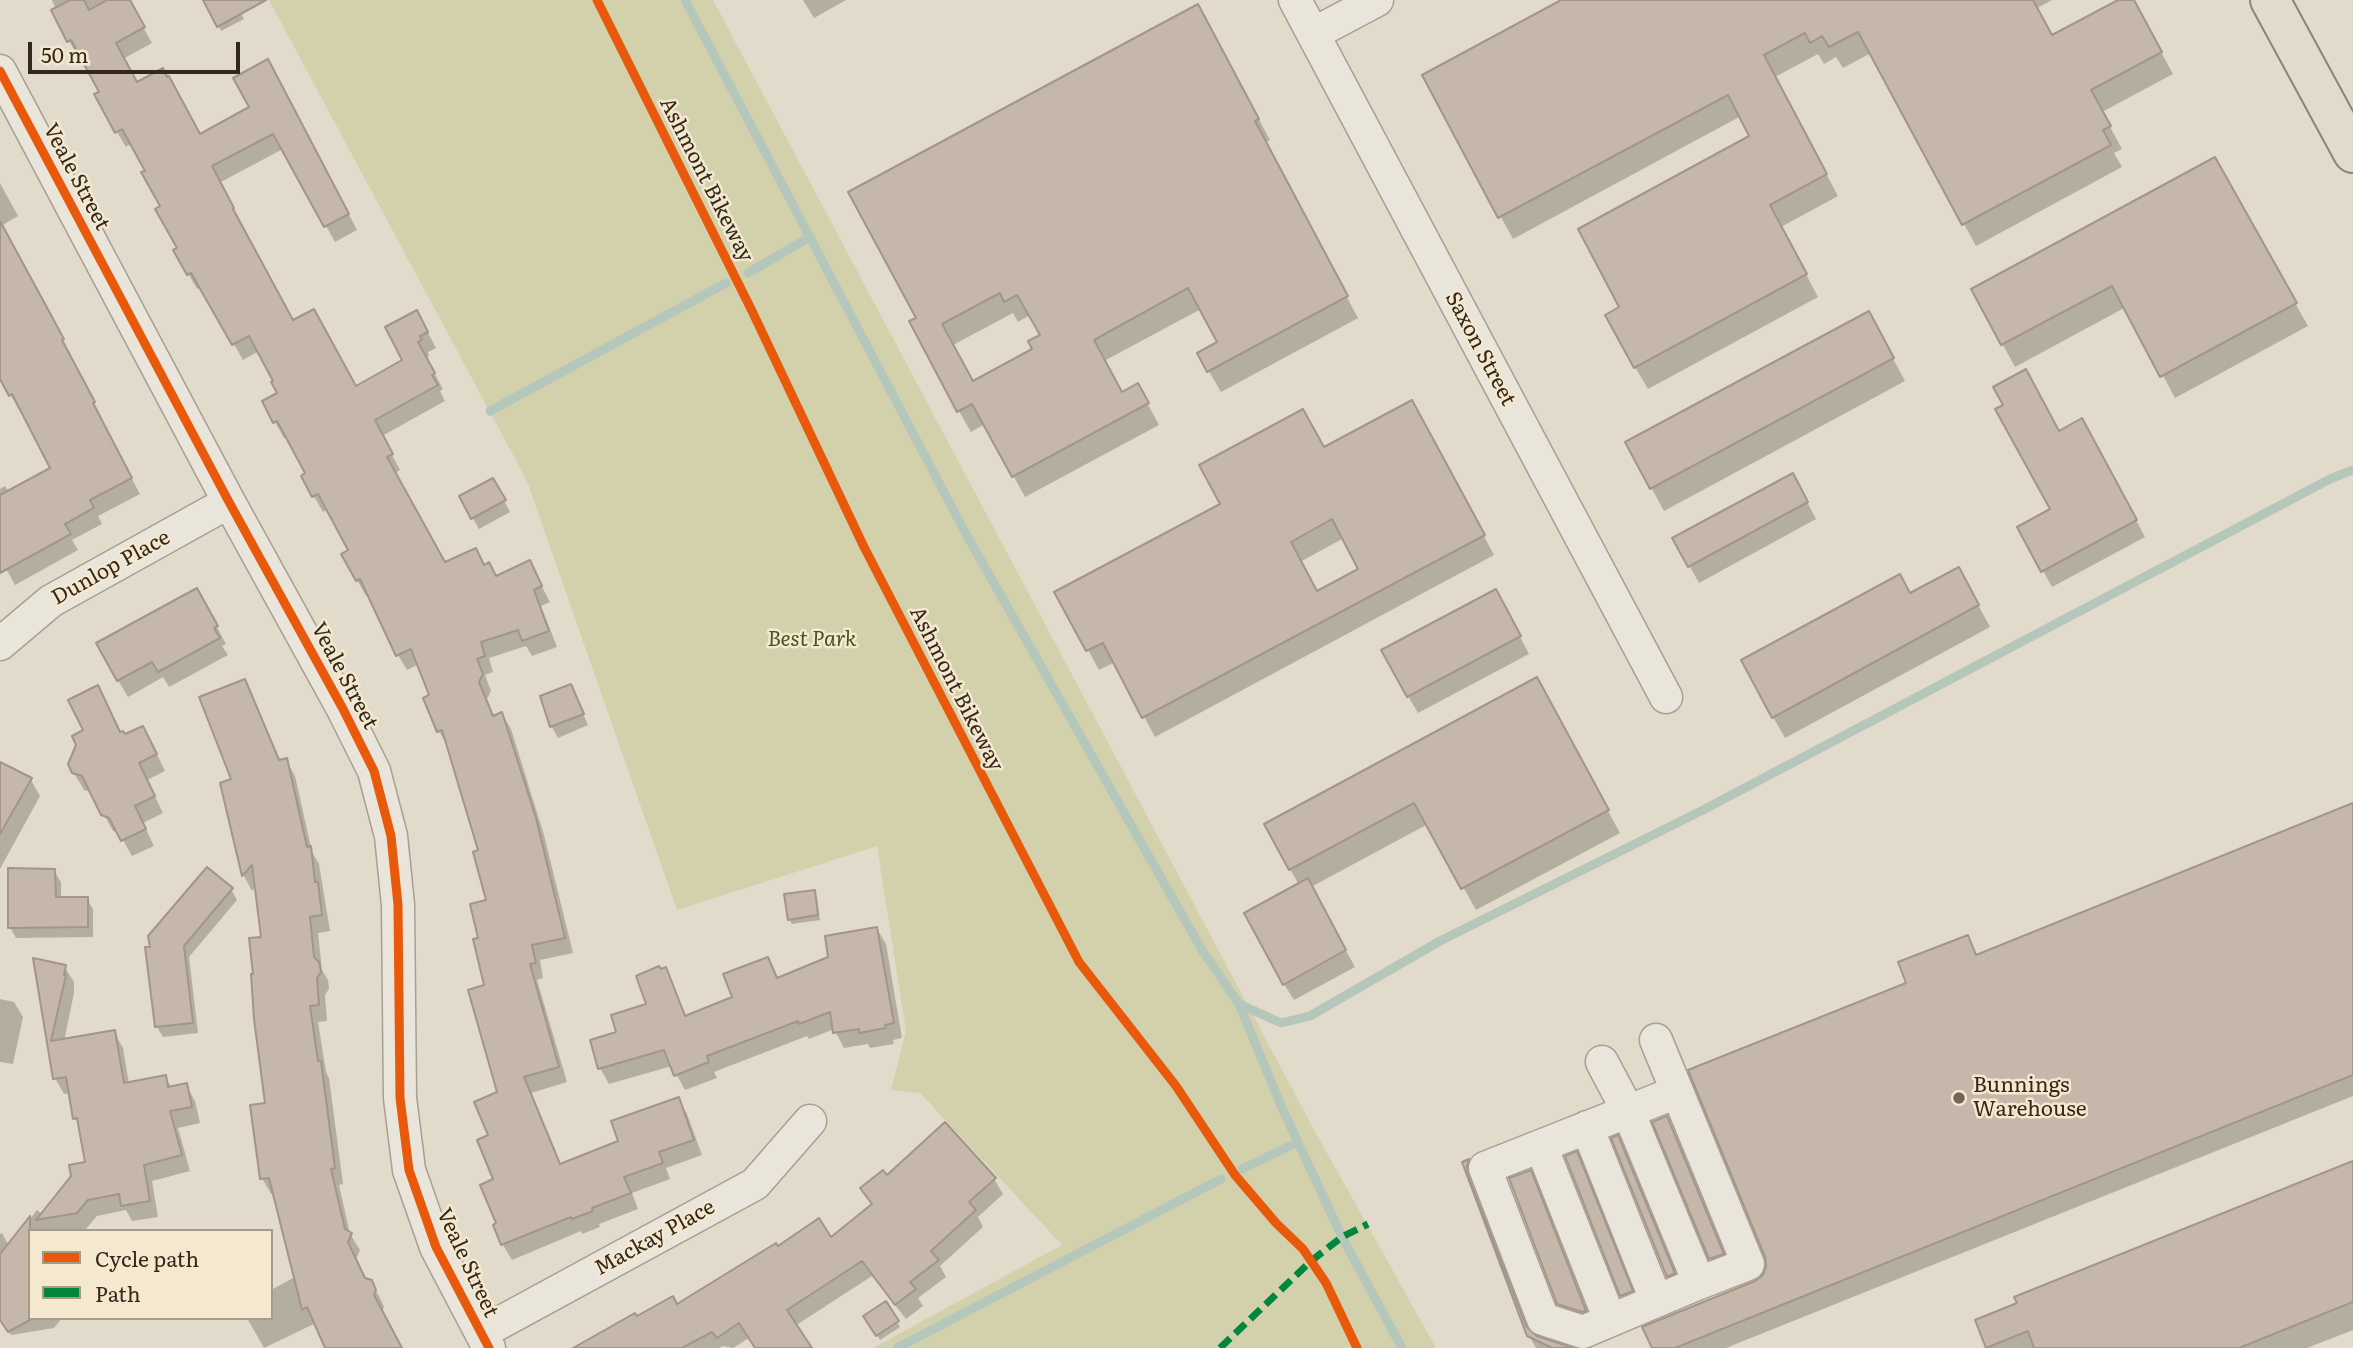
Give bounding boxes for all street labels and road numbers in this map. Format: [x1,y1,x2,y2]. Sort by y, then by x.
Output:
street label: Ashmont Bikeway [654,94,758,266]
street label: Veale Street [37,119,115,235]
street label: Saxon Street [1439,288,1521,410]
street label: Dunlop Place [47,525,175,611]
street label: Ashmont Bikeway [904,603,1008,775]
street label: Veale Street [305,618,383,734]
street label: Mackay Place [590,1195,720,1281]
street label: Veale Street [431,1204,503,1322]

